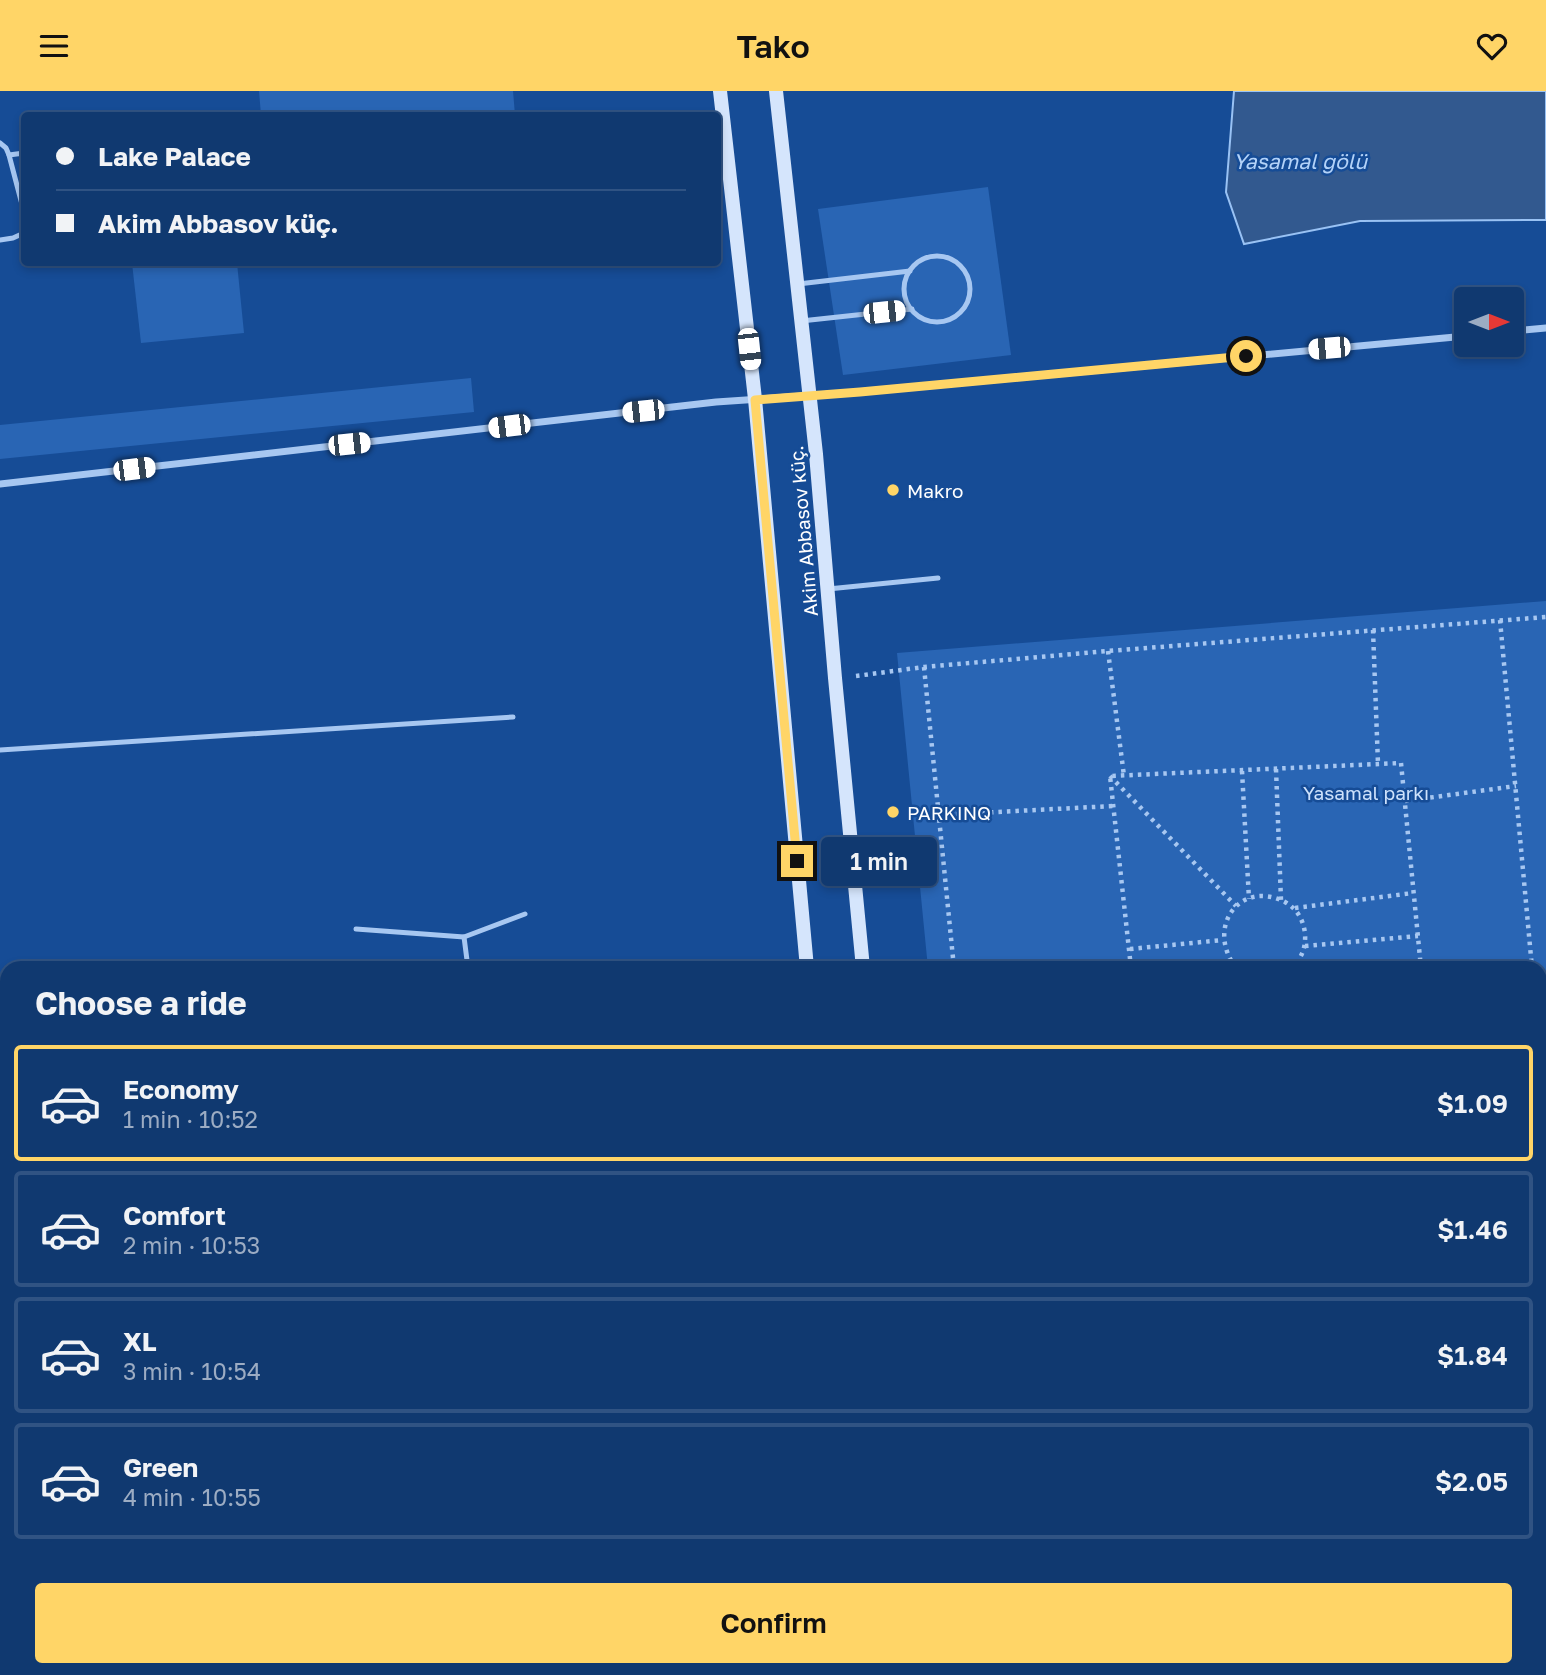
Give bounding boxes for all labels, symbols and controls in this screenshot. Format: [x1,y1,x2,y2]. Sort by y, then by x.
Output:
icon: menu [35,27,73,65]
text: Tako [736,27,810,65]
icon: heart [1473,27,1511,65]
text: Lake Palace [98,141,251,172]
water label: Yasamal gölü [1233,148,1368,174]
text: Akim Abbasov küç. [98,208,339,239]
north arrow [1454,287,1524,357]
map controls [1454,287,1524,357]
car [863,299,906,325]
car [737,327,762,371]
car [1308,336,1351,360]
route start [1230,340,1262,372]
car [622,398,665,424]
car [487,413,532,439]
car [328,431,371,457]
street label: Akim Abbasov küç. [784,445,822,617]
car [112,456,157,482]
place label: Makro [907,479,963,502]
marker: Makro [885,482,901,498]
park label: Yasamal parkı [1303,781,1429,804]
place label: PARKINQ [907,801,991,824]
marker: PARKINQ [885,804,901,820]
callout: 1 min [822,837,937,885]
route end [781,845,813,877]
text: 1 min [850,847,908,875]
text: Choose a ride [35,984,247,1022]
icon: car [39,1072,102,1135]
text: Economy [123,1074,239,1105]
text: $1.09 [1437,1088,1508,1119]
text: 1 min · 10:52 [123,1105,258,1133]
icon: car [39,1198,102,1261]
text: Comfort [123,1200,226,1231]
text: $1.46 [1437,1214,1508,1245]
text: 2 min · 10:53 [123,1231,260,1259]
icon: car [39,1324,102,1387]
text: XL [123,1326,157,1357]
text: $1.84 [1437,1340,1508,1371]
text: 3 min · 10:54 [123,1357,261,1385]
icon: car [39,1450,102,1513]
text: Green [123,1452,198,1483]
text: $2.05 [1435,1466,1508,1497]
text: 4 min · 10:55 [123,1483,261,1511]
button: Confirm [35,1583,1512,1663]

